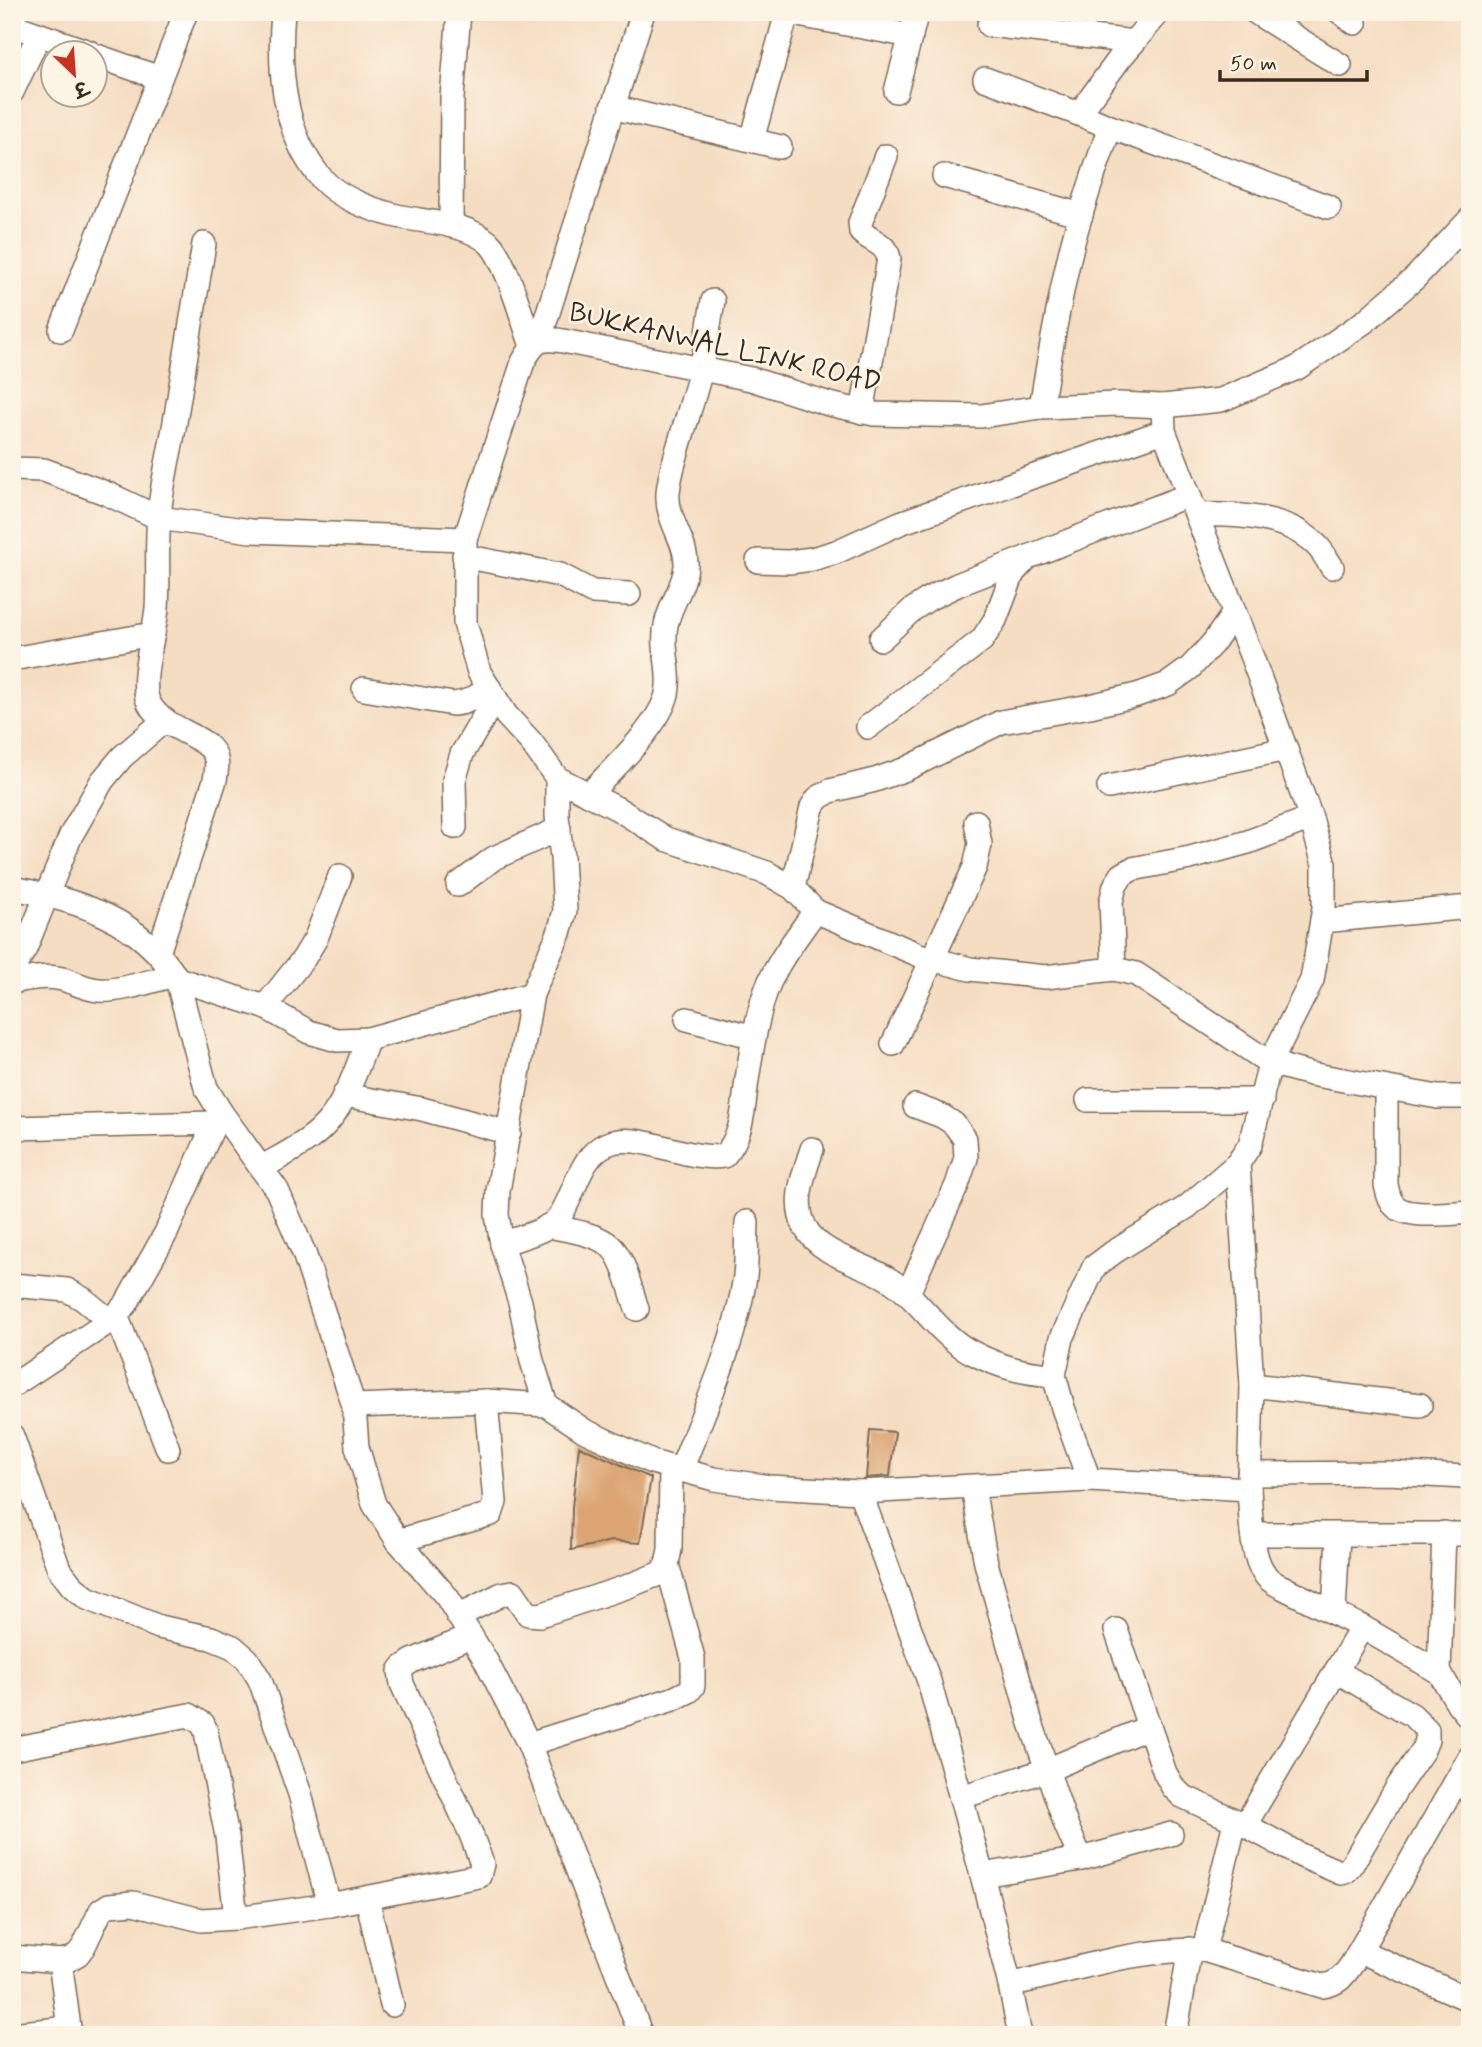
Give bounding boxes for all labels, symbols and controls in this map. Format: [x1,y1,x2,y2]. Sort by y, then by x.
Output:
north arrow [38,38,108,108]
scale bar [1220,38,1366,82]
text: 50 m [1230,50,1277,78]
text: उ [67,73,93,103]
street label: BUKKANWAL LINK ROAD [565,294,885,402]

